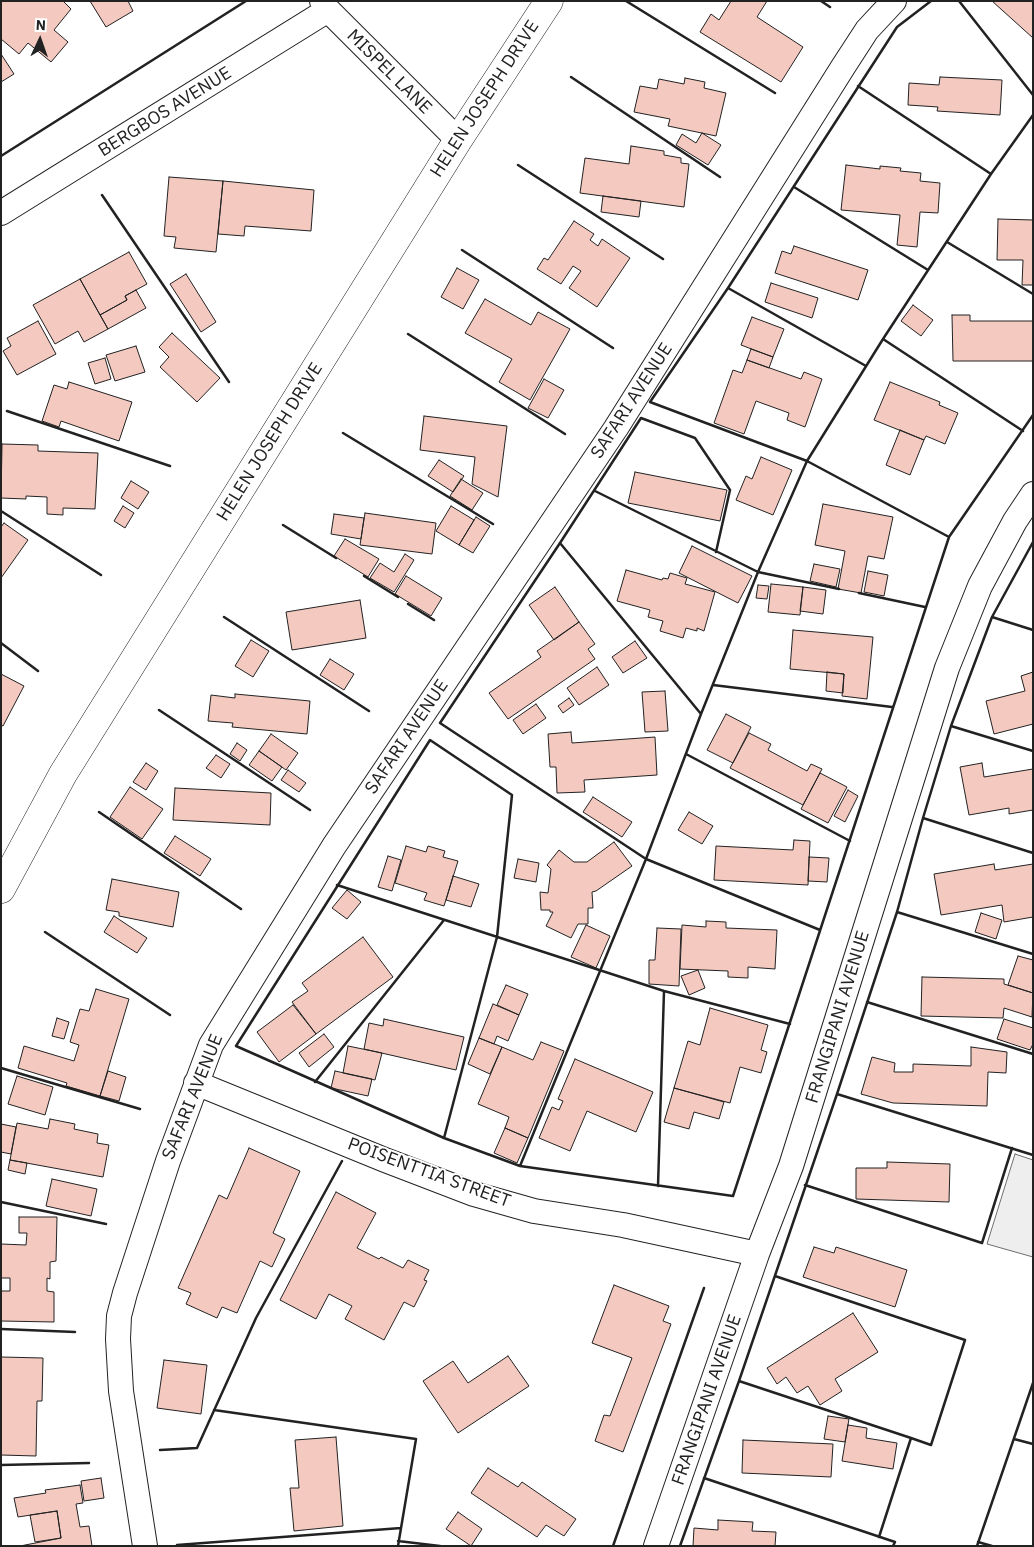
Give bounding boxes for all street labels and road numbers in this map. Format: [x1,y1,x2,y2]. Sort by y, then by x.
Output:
street label: HELEN JOSEPH DRIVE [426,16,544,182]
street label: MISPEL LANE [342,25,436,119]
street label: BERGBOS AVENUE [94,62,236,162]
street label: SAFARI AVENUE [587,339,677,463]
street label: HELEN JOSEPH DRIVE [212,359,328,525]
street label: SAFARI AVENUE [361,676,453,798]
street label: FRANGIPANI AVENUE [801,928,875,1106]
street label: SAFARI AVENUE [158,1031,228,1163]
street label: POISENTTIA STREET [345,1133,513,1213]
street label: FRANGIPANI AVENUE [668,1312,746,1488]

